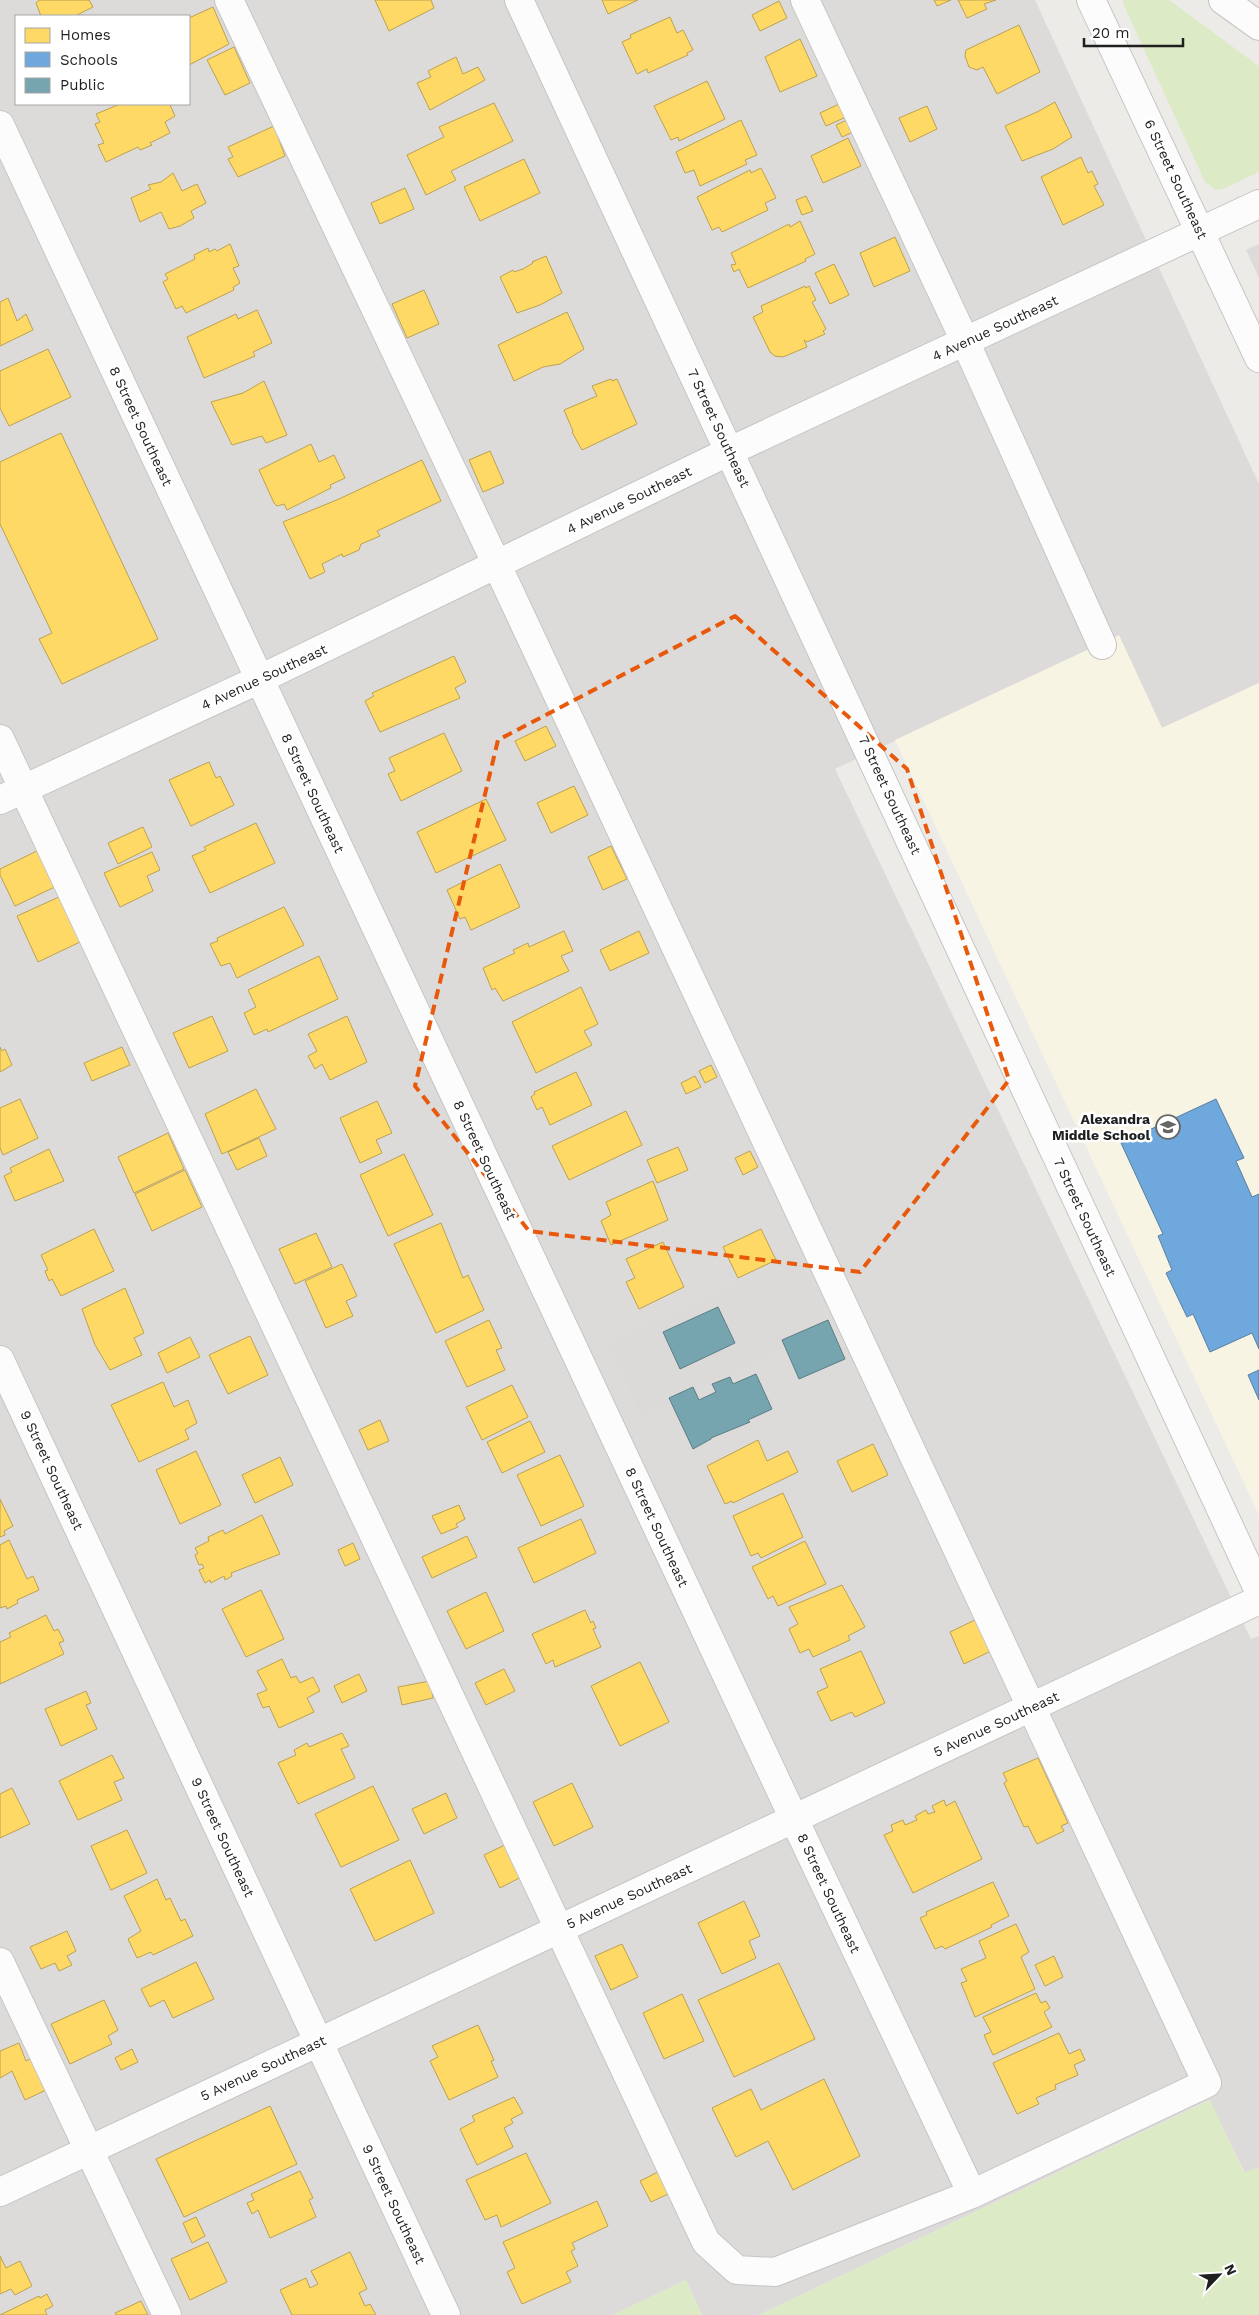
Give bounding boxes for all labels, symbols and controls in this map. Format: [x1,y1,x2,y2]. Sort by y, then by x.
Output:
legend [15,15,190,105]
scale bar [1084,15,1183,47]
text: 20 m [1092,24,1130,42]
text: Homes [60,26,111,44]
text: Schools [60,51,118,69]
text: Public [60,76,105,94]
street label: 6 Street Southeast [1141,117,1211,241]
street label: 4 Avenue Southeast [930,292,1061,364]
street label: 8 Street Southeast [106,364,176,488]
street label: 7 Street Southeast [685,366,754,490]
street label: 4 Avenue Southeast [564,463,694,537]
street label: 4 Avenue Southeast [199,641,330,713]
street label: 8 Street Southeast [278,731,348,855]
street label: 7 Street Southeast [856,733,925,857]
street label: 8 Street Southeast [450,1098,520,1222]
place label: Alexandra Middle School [1052,1111,1151,1143]
school or university icon: Alexandra Middle School [1155,1114,1181,1140]
street label: 7 Street Southeast [1051,1155,1120,1279]
street label: 9 Street Southeast [17,1408,87,1532]
street label: 8 Street Southeast [622,1465,692,1589]
street label: 5 Avenue Southeast [931,1688,1061,1760]
street label: 9 Street Southeast [188,1775,258,1899]
street label: 8 Street Southeast [794,1831,864,1955]
street label: 5 Avenue Southeast [564,1860,694,1932]
street label: 5 Avenue Southeast [198,2032,328,2104]
street label: 9 Street Southeast [359,2142,429,2266]
north arrow [1194,2250,1244,2300]
text: N [1221,2261,1240,2278]

